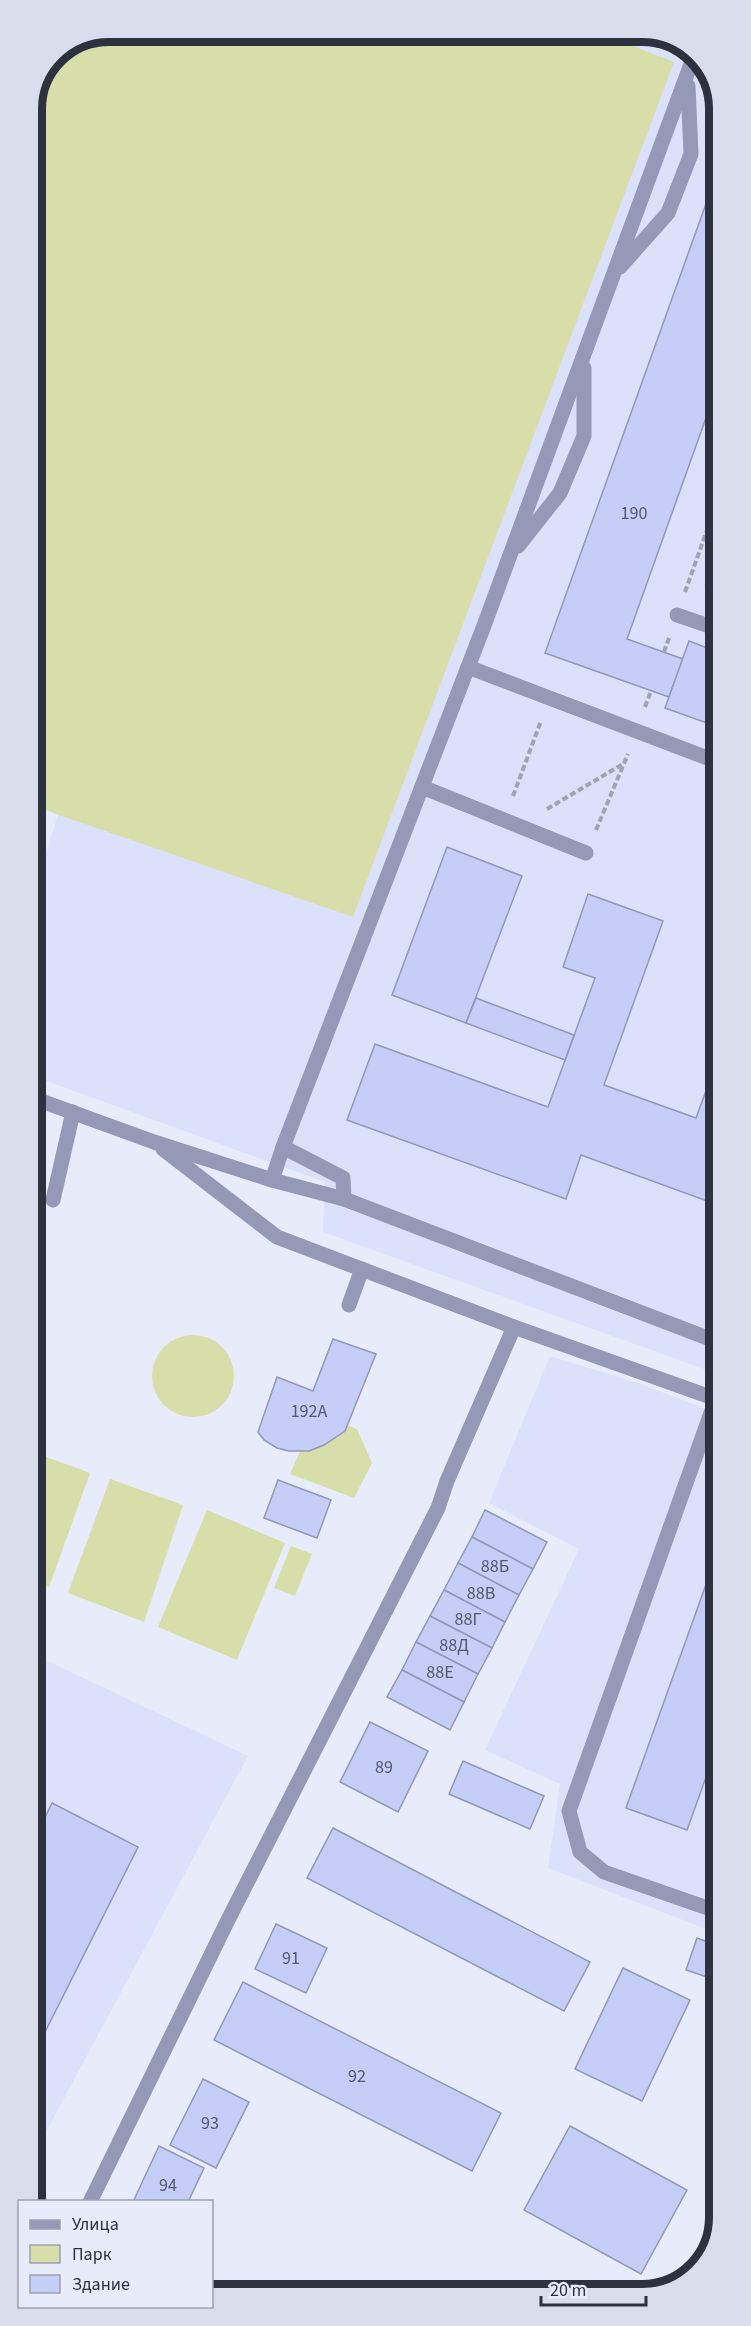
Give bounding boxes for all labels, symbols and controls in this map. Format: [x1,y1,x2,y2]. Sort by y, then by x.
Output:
house number: 190 [621,501,647,526]
house number: 192А [291,1399,328,1424]
house number: 88Б [481,1554,509,1579]
house number: 88В [467,1581,495,1606]
house number: 88Г [455,1607,481,1632]
house number: 88Д [439,1633,469,1658]
house number: 88Е [426,1660,454,1685]
house number: 89 [375,1755,393,1780]
house number: 91 [282,1946,300,1971]
house number: 92 [348,2064,366,2089]
house number: 93 [201,2111,219,2136]
house number: 94 [159,2173,177,2198]
legend [18,2200,213,2308]
text: Улица [72,2212,119,2237]
text: Парк [72,2242,112,2267]
scale bar [541,2269,646,2307]
text: Здание [72,2272,130,2297]
text: 20 m [550,2278,586,2303]

